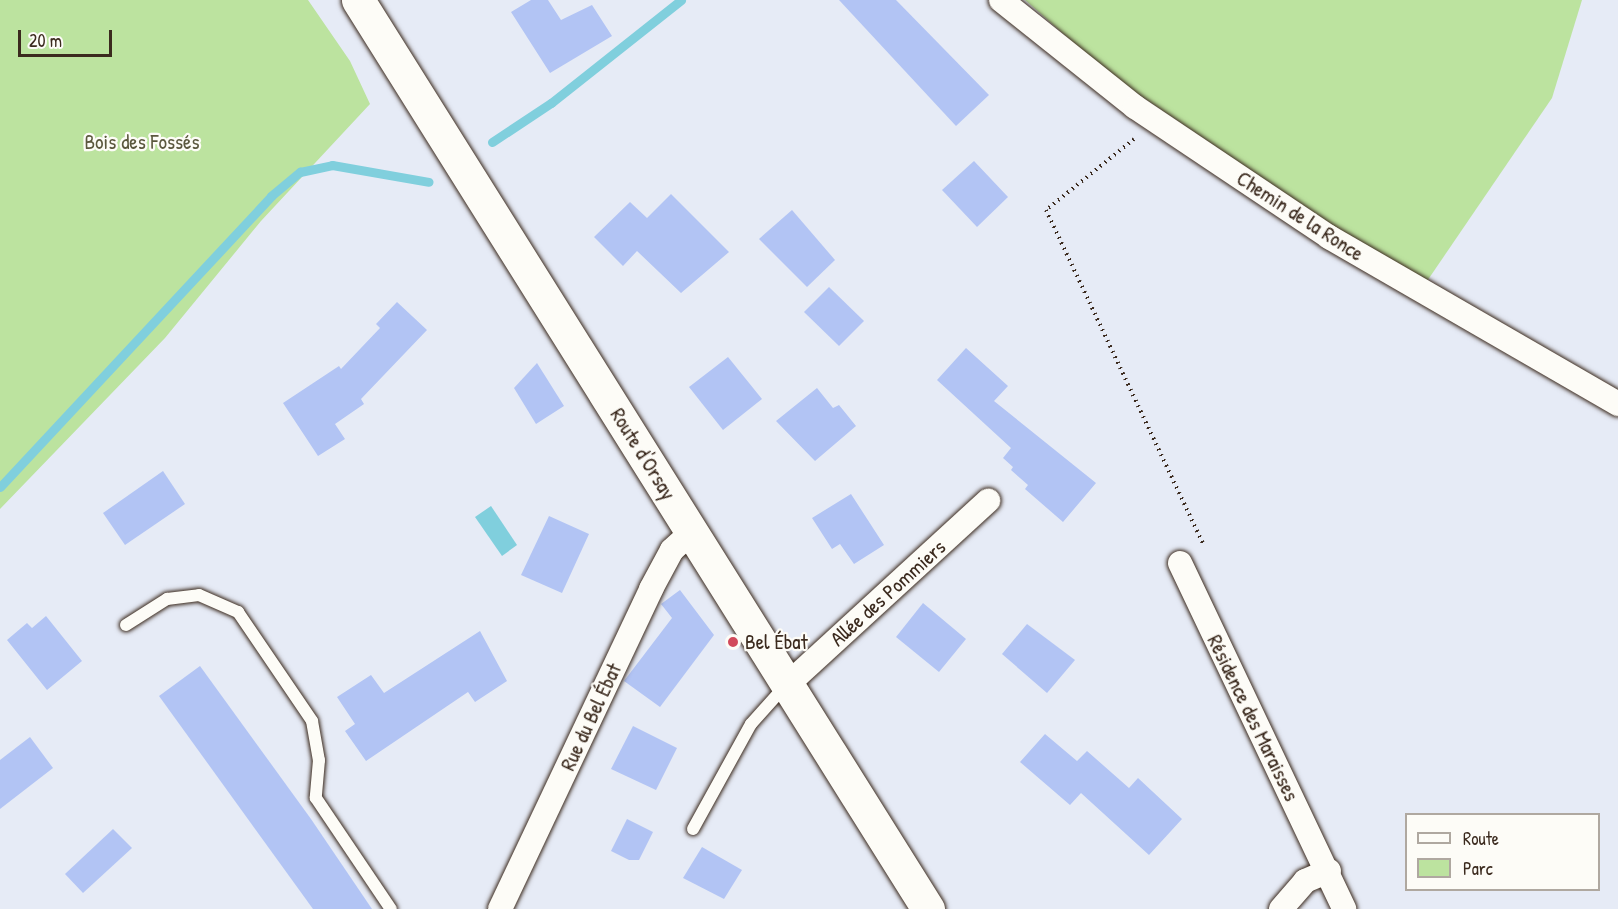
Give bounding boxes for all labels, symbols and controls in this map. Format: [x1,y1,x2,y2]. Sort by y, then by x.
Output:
scale bar [21,18,116,56]
text: 20 m [29,28,62,53]
park label: Bois des Fossés [84,129,200,155]
street label: Chemin de la Ronce [1232,166,1368,266]
street label: Route d'Orsay [605,403,681,505]
street label: Allée des Pommiers [825,535,951,651]
place label: Bel Ébat [745,629,808,655]
street label: Résidence des Maraisses [1202,631,1304,805]
marker: Bel Ébat [726,635,740,649]
street label: Rue du Bel Ébat [555,659,627,775]
legend [1405,813,1600,891]
text: Route [1463,826,1499,851]
text: Parc [1463,856,1493,881]

